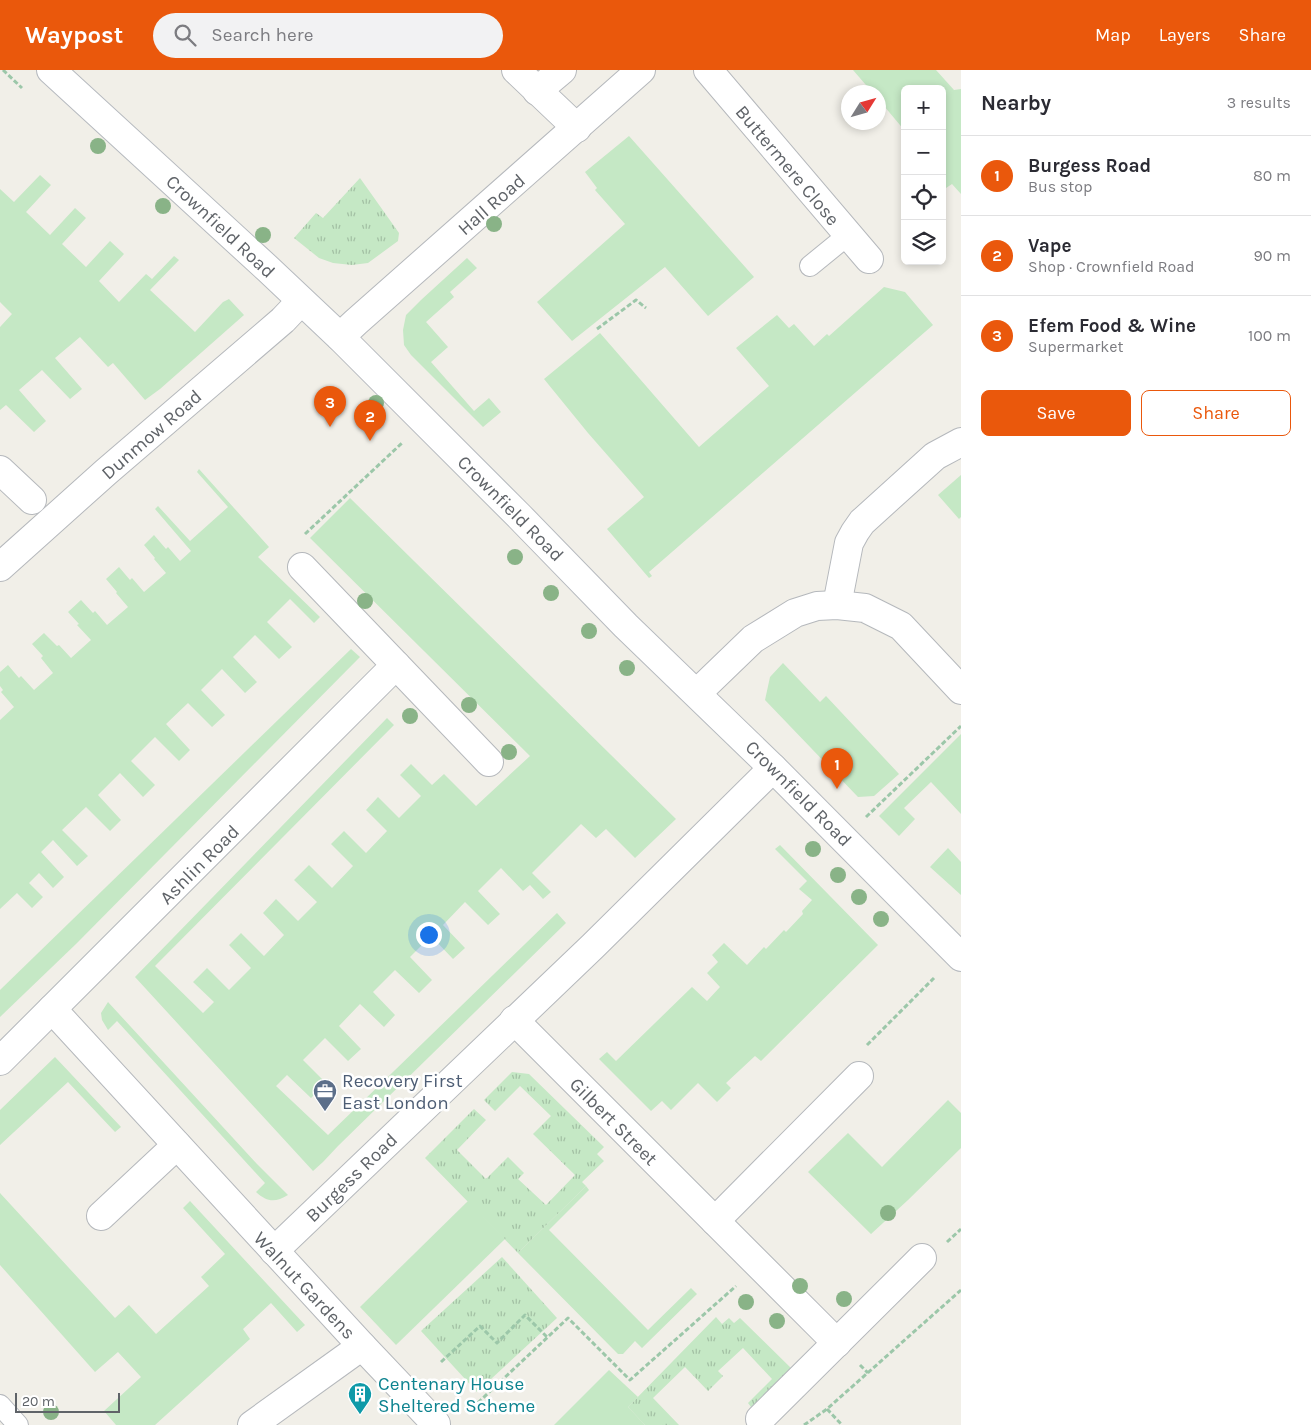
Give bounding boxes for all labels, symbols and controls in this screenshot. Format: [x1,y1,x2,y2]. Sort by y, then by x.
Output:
search box [153,13,503,58]
text: Waypost [25,21,123,49]
icon: search [171,21,199,49]
text: Search here [211,24,313,46]
text: Map [1095,24,1131,46]
text: Layers [1159,24,1211,46]
text: Share [1239,24,1286,46]
north arrow [841,85,886,130]
map controls [901,85,946,265]
button: + [901,85,946,130]
text: Nearby [981,91,1051,115]
text: 3 results [1227,93,1291,112]
street label: Buttermere Close [731,101,844,230]
button: − [901,130,946,175]
text: Burgess Road [1028,155,1151,177]
text: 1 [994,166,1000,185]
text: 80 m [1253,166,1291,185]
street label: Hall Road [453,170,530,240]
street label: Crownfield Road [161,171,279,283]
button: locate [901,175,946,220]
text: Bus stop [1028,177,1092,196]
button: layers [901,220,946,265]
text: Vape [1028,235,1071,257]
text: 2 [992,246,1002,265]
text: 90 m [1253,246,1291,265]
text: Shop · Crownfield Road [1028,257,1195,276]
text: Efem Food & Wine [1028,315,1196,337]
text: 3 [992,326,1002,345]
text: 100 m [1248,326,1291,345]
text: Supermarket [1028,337,1124,356]
street label: Dunmow Road [97,385,206,484]
pin: 3 [314,386,346,427]
button: Save [981,390,1131,436]
button: Share [1141,390,1291,436]
pin: 2 [354,400,386,441]
street label: Crownfield Road [453,451,568,566]
street label: Crownfield Road [741,736,856,851]
pin: 1 [821,748,853,789]
street label: Ashlin Road [155,820,244,909]
your location [416,922,442,948]
place label: Recovery First East London [342,1070,463,1114]
street label: Gilbert Street [565,1073,662,1170]
office icon: Recovery First East London [312,1078,338,1112]
street label: Burgess Road [301,1129,402,1227]
street label: Walnut Gardens [249,1227,360,1344]
place label: Centenary House Sheltered Scheme [378,1373,535,1417]
building icon: Centenary House Sheltered Scheme [347,1381,373,1415]
scale bar [15,1390,120,1413]
text: 20 m [22,1393,55,1410]

